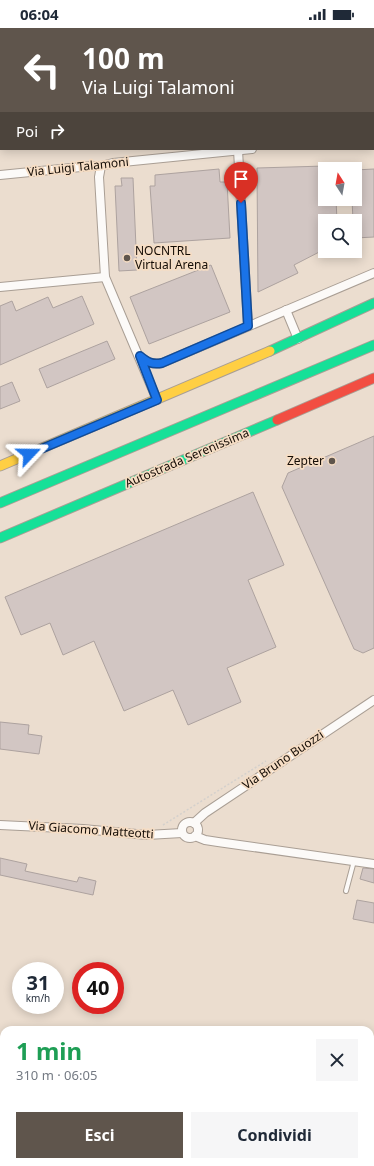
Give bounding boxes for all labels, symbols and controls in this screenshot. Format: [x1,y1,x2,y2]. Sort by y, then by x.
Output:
text: 06:04 [20,4,59,24]
text: 100 m [82,39,165,77]
icon: left [16,44,68,96]
text: Via Luigi Talamoni [82,75,235,99]
icon: right [46,120,68,142]
text: Poi [16,121,38,141]
street label: Via Luigi Talamoni [26,153,129,180]
pin [224,162,258,203]
north arrow [318,162,362,206]
map controls [318,162,362,258]
icon: arrive [230,168,252,190]
button: search [318,214,362,258]
place label: NOCNTRL Virtual Arena [135,242,208,273]
marker: NOCNTRL Virtual Arena [122,253,132,263]
street label: Autostrada Serenissima [122,424,251,491]
position arrow [8,433,50,475]
place label: Zepter [287,452,324,469]
marker: Zepter [327,456,337,466]
street label: Via Bruno Buozzi [239,726,327,793]
street label: Via Giacomo Matteotti [28,817,154,842]
speed limit sign: 40 [72,962,124,1014]
text: 31 [27,969,49,996]
text: km/h [26,991,50,1005]
text: 1 min [16,1034,82,1067]
button: close [316,1039,358,1081]
text: 310 m · 06:05 [16,1066,97,1084]
button: Esci [16,1112,183,1158]
button: Condividi [191,1112,358,1158]

